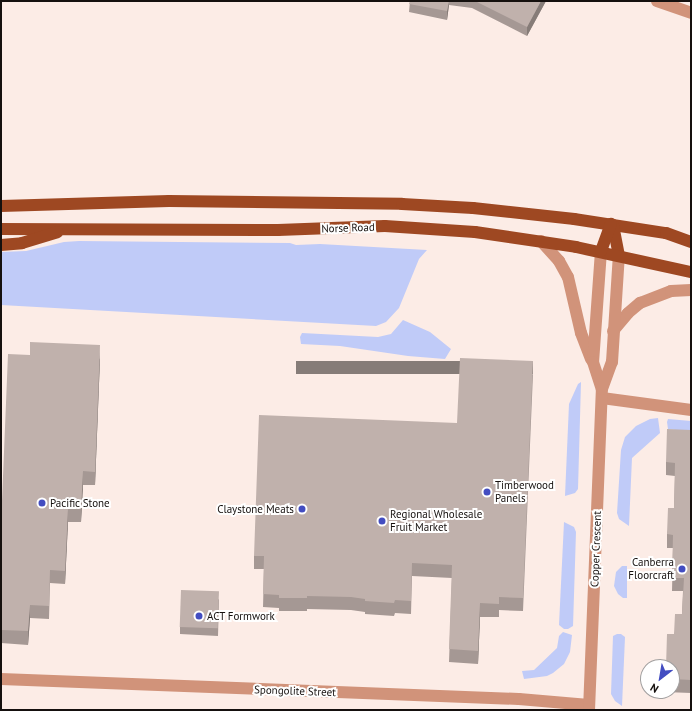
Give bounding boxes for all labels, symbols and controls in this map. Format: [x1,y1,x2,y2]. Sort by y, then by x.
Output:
street label: Norse Road [321,220,375,236]
place label: Timberwood Panels [495,479,554,505]
marker: Timberwood Panels [482,487,492,497]
place label: Pacific Stone [50,496,110,510]
marker: Pacific Stone [37,498,47,508]
place label: Claystone Meats [217,502,294,516]
marker: Claystone Meats [297,504,307,514]
place label: Regional Wholesale Fruit Market [390,508,483,534]
street label: Copper Crescent [588,511,604,587]
marker: Regional Wholesale Fruit Market [377,516,387,526]
place label: Canberra Floorcraft [628,556,674,582]
marker: Canberra Floorcraft [677,564,687,574]
place label: ACT Formwork [207,609,275,623]
marker: ACT Formwork [194,611,204,621]
north arrow [640,659,680,699]
text: N [648,681,661,696]
street label: Spongolite Street [254,683,336,699]

